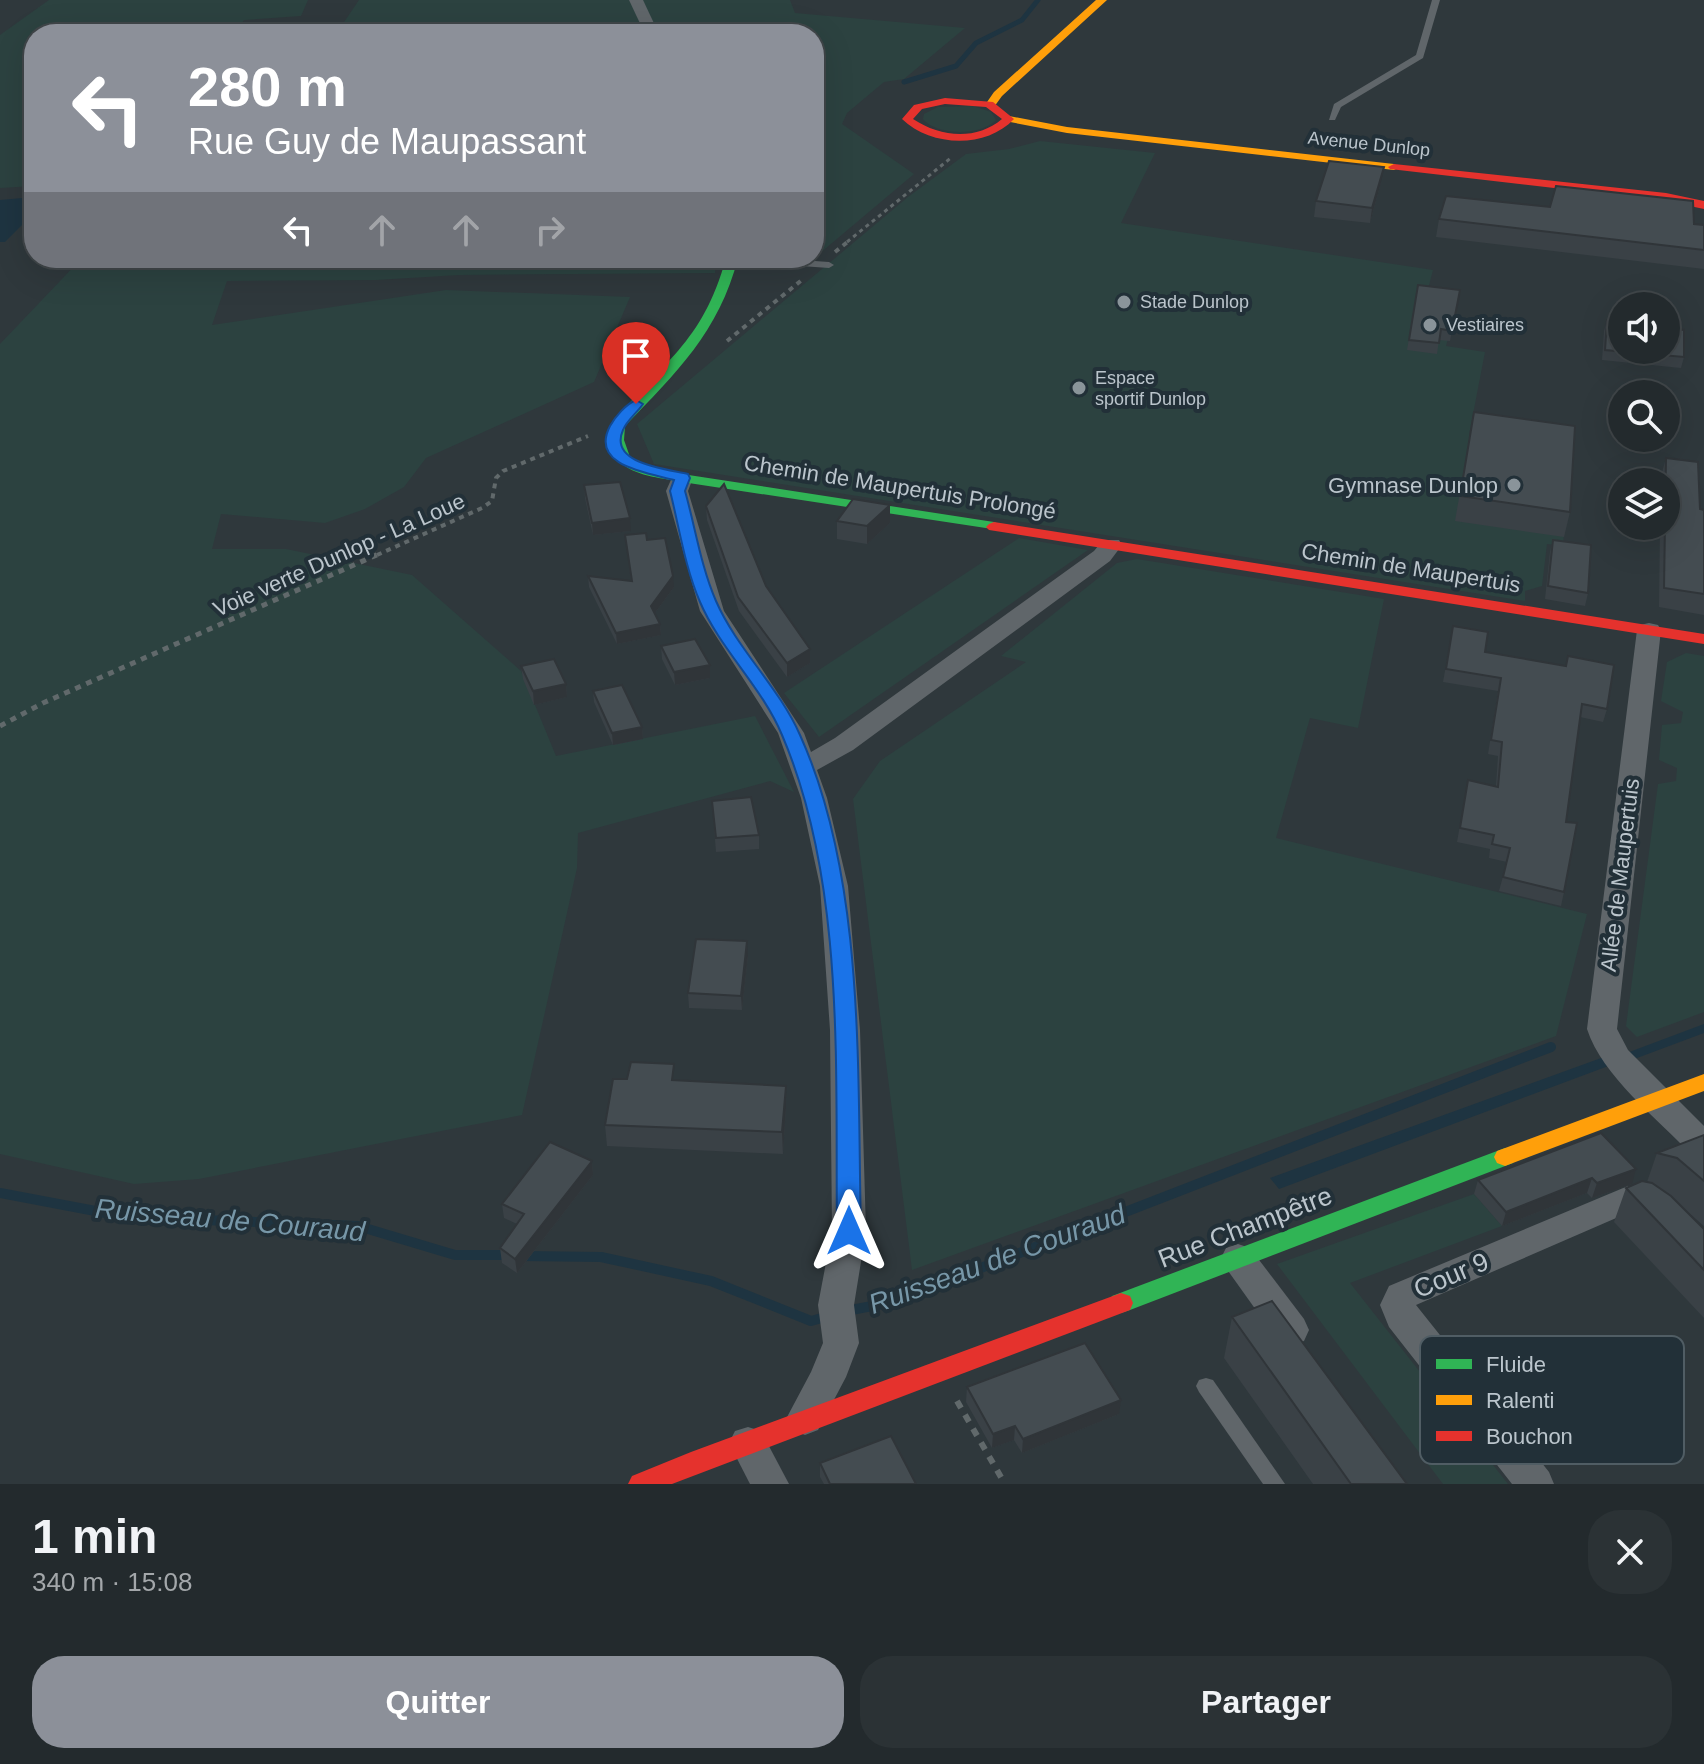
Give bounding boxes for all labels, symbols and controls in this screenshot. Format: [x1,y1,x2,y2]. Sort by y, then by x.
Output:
text: 280 m [188,55,347,118]
icon: left [56,56,160,160]
text: Rue Guy de Maupassant [188,121,586,162]
street label: Avenue Dunlop [1307,128,1431,160]
icon: left [276,208,320,252]
icon: ahead [360,208,404,252]
icon: ahead [444,208,488,252]
icon: right [528,208,572,252]
place label: Stade Dunlop [1140,292,1249,312]
map controls [1608,292,1680,540]
button: sound [1608,292,1680,364]
marker: Stade Dunlop [1115,293,1133,311]
place label: Vestiaires [1446,315,1524,335]
marker: Vestiaires [1421,316,1439,334]
pin [602,322,670,404]
icon: arrive [614,334,658,378]
place label: Espace sportif Dunlop [1095,368,1206,409]
marker: Espace sportif Dunlop [1070,379,1088,397]
button: search [1608,380,1680,452]
street label: Chemin de Maupertuis Prolongé [742,450,1058,524]
button: layers [1608,468,1680,540]
place label: Gymnase Dunlop [1328,473,1498,498]
marker: Gymnase Dunlop [1505,476,1523,494]
street label: Voie verte Dunlop - La Loue [209,488,469,622]
street label: Chemin de Maupertuis [1300,538,1522,598]
street label: Allée de Maupertuis [1596,777,1644,973]
street label: Rue Champêtre [1154,1180,1336,1274]
position arrow [807,1189,891,1273]
water label: Ruisseau de Couraud [94,1193,368,1247]
water label: Ruisseau de Couraud [864,1198,1131,1320]
street label: Cour 9 [1409,1246,1493,1304]
legend [1420,1336,1684,1464]
text: Fluide [1486,1352,1546,1377]
text: Ralenti [1486,1388,1554,1413]
text: Bouchon [1486,1424,1573,1449]
text: 1 min [32,1510,157,1563]
button: close [1588,1510,1672,1594]
text: 340 m · 15:08 [32,1567,192,1597]
button: Quitter [32,1656,844,1748]
button: Partager [860,1656,1672,1748]

